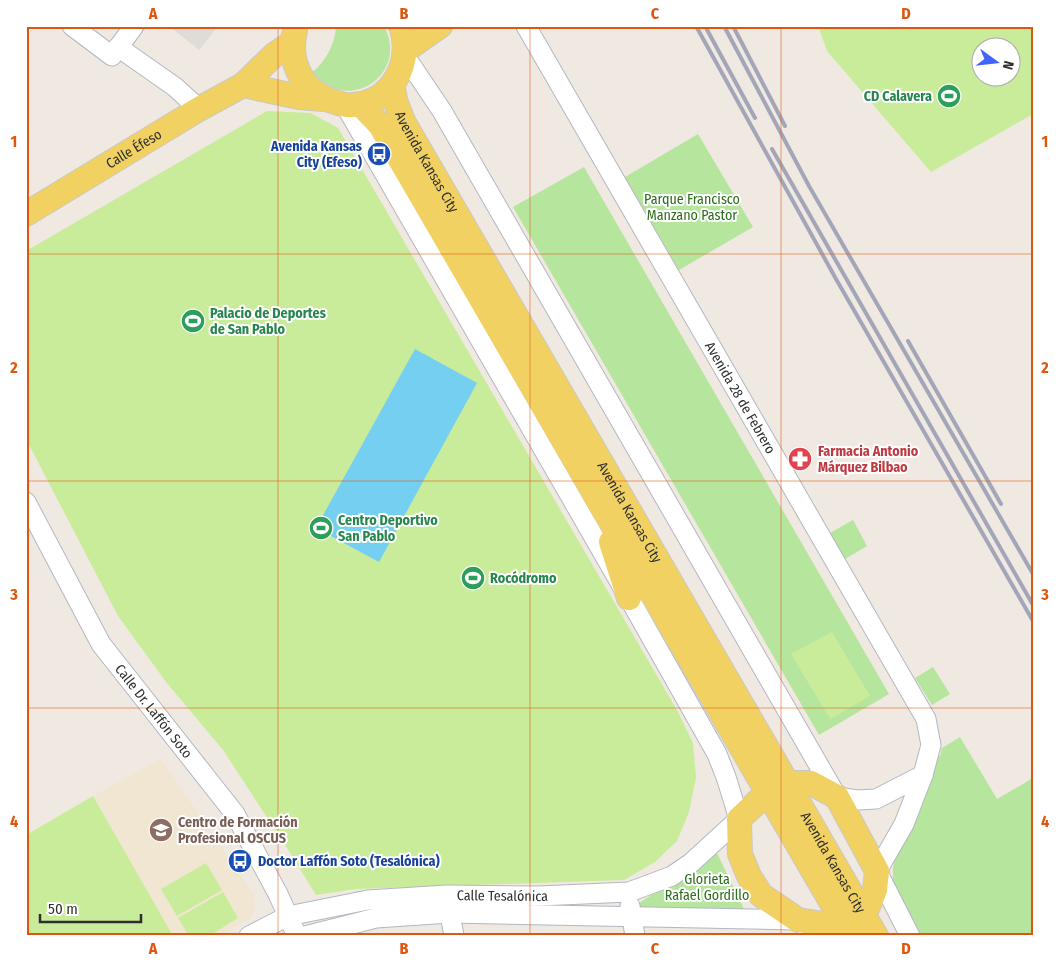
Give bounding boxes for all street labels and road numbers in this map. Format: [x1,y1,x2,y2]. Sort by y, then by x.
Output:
street label: Avenida Kansas City [391,109,463,216]
street label: Calle Éfeso [103,126,165,172]
street label: Avenida 28 de Febrero [701,339,779,457]
street label: Avenida Kansas City [594,459,666,567]
street label: Calle Dr. Laffón Soto [111,661,196,762]
street label: Avenida Kansas City [797,809,869,917]
street label: Calle Tesalónica [457,887,549,905]

